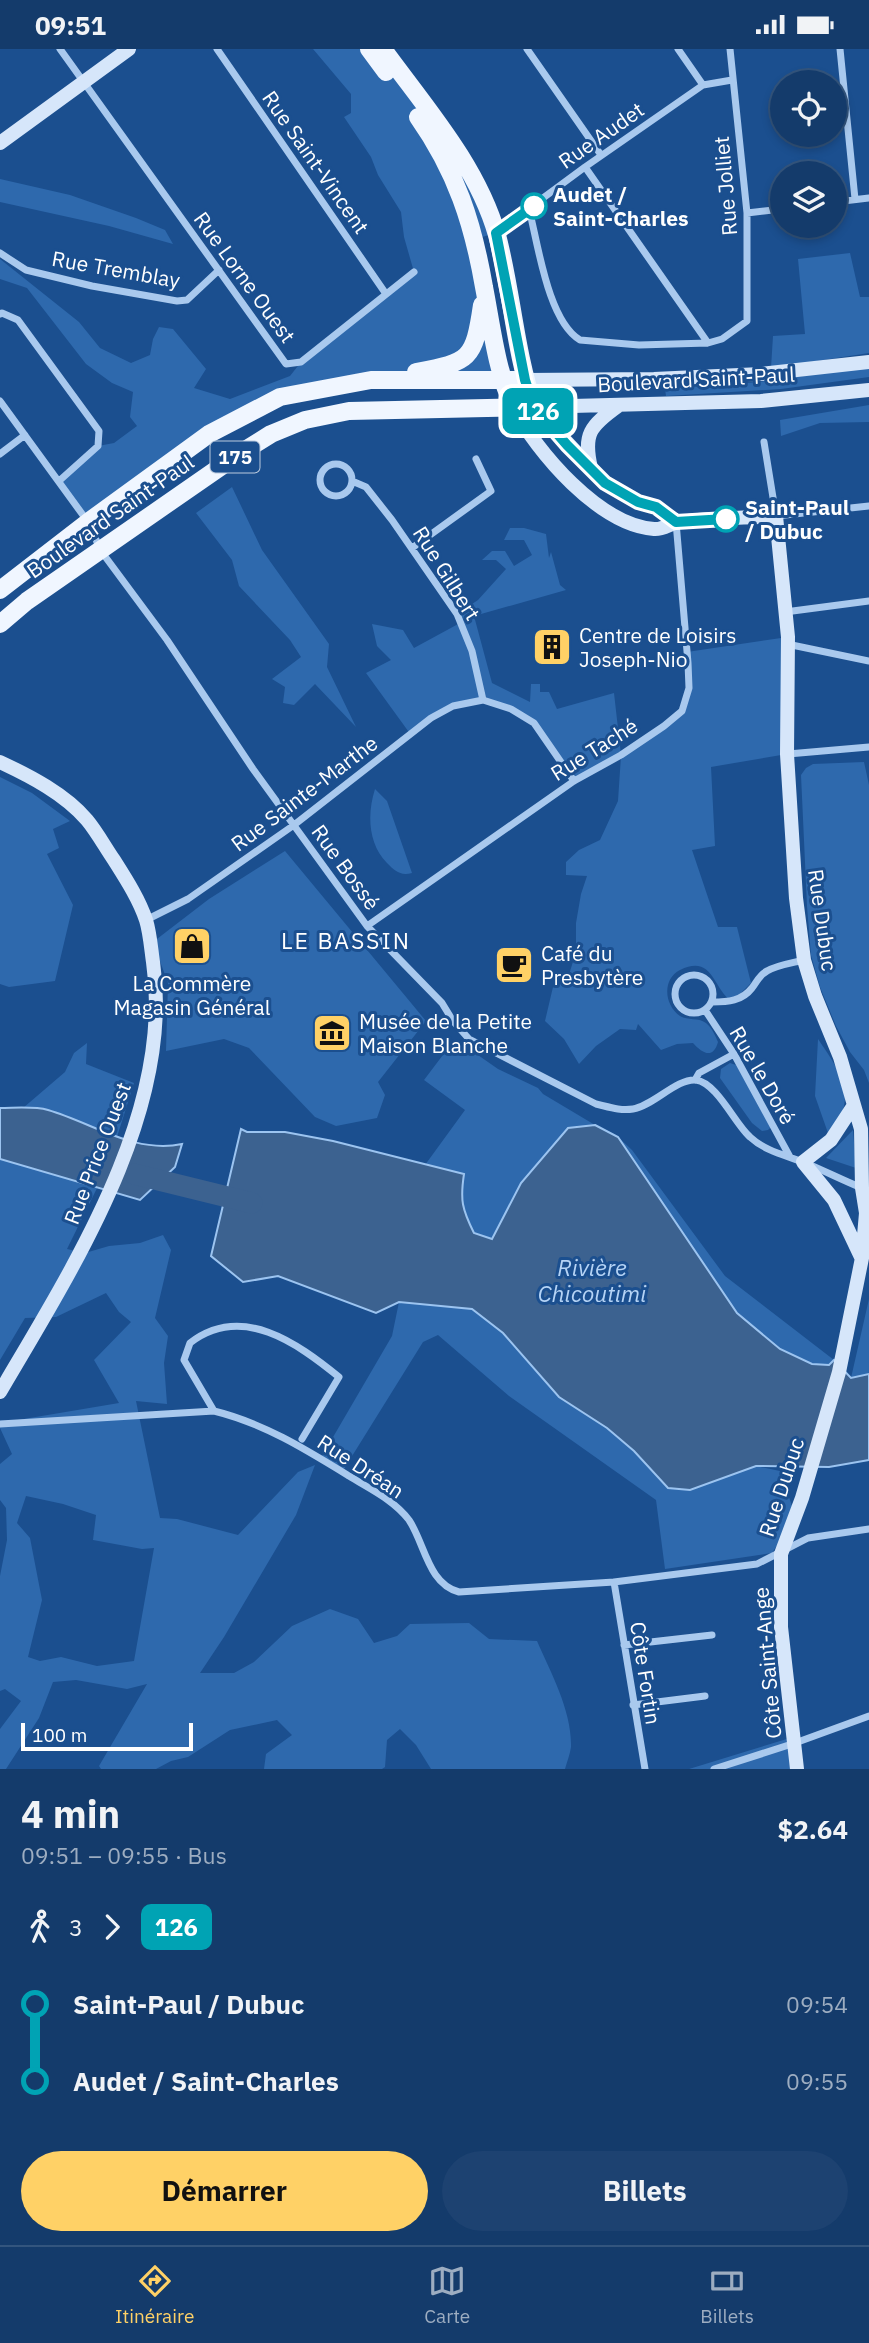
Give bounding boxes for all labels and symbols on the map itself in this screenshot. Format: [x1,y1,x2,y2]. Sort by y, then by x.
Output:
street label: Rue Saint-Vincent [256,85,376,239]
street label: Rue Audet [553,95,649,175]
street label: Rue Jolliet [707,135,743,237]
place label: Audet / Saint-Charles [553,180,689,232]
marker: Audet / Saint-Charles [521,193,547,219]
street label: Rue Lorne Ouest [188,206,302,348]
street label: Rue Tremblay [50,244,183,294]
street label: Boulevard Saint-Paul [596,360,796,398]
line badge: 126 [498,388,578,434]
road number: 175 [210,441,260,473]
street label: Boulevard Saint-Paul [21,448,199,584]
place label: Saint-Paul / Dubuc [745,493,849,545]
marker: Saint-Paul / Dubuc [713,506,739,532]
street label: Rue Gilbert [407,521,487,625]
place label: Centre de Loisirs Joseph-Nio [579,621,736,673]
building icon: Centre de Loisirs Joseph-Nio [531,626,573,668]
street label: Rue Taché [545,711,643,787]
street label: Rue Sainte-Marthe [225,729,383,857]
street label: Rue Bossé [306,819,386,915]
street label: Rue Dubuc [802,867,844,973]
shop icon: La Commère Magasin Général [171,925,213,967]
district label: LE BASSIN [281,925,411,955]
place label: Café du Presbytère [541,939,643,991]
cafe icon: Café du Presbytère [493,944,535,986]
place label: La Commère Magasin Général [114,969,271,1021]
place label: Musée de la Petite Maison Blanche [359,1007,532,1059]
museum icon: Musée de la Petite Maison Blanche [311,1012,353,1054]
street label: Rue le Doré [724,1021,802,1129]
street label: Rue Price Ouest [57,1078,137,1228]
water label: Rivière Chicoutimi [538,1252,647,1308]
street label: Rue Dréan [312,1428,410,1504]
street label: Rue Dubuc [752,1434,810,1540]
street label: Côte Saint-Ange [746,1586,788,1740]
street label: Côte Fortin [624,1620,668,1726]
scale bar [21,1720,192,1752]

